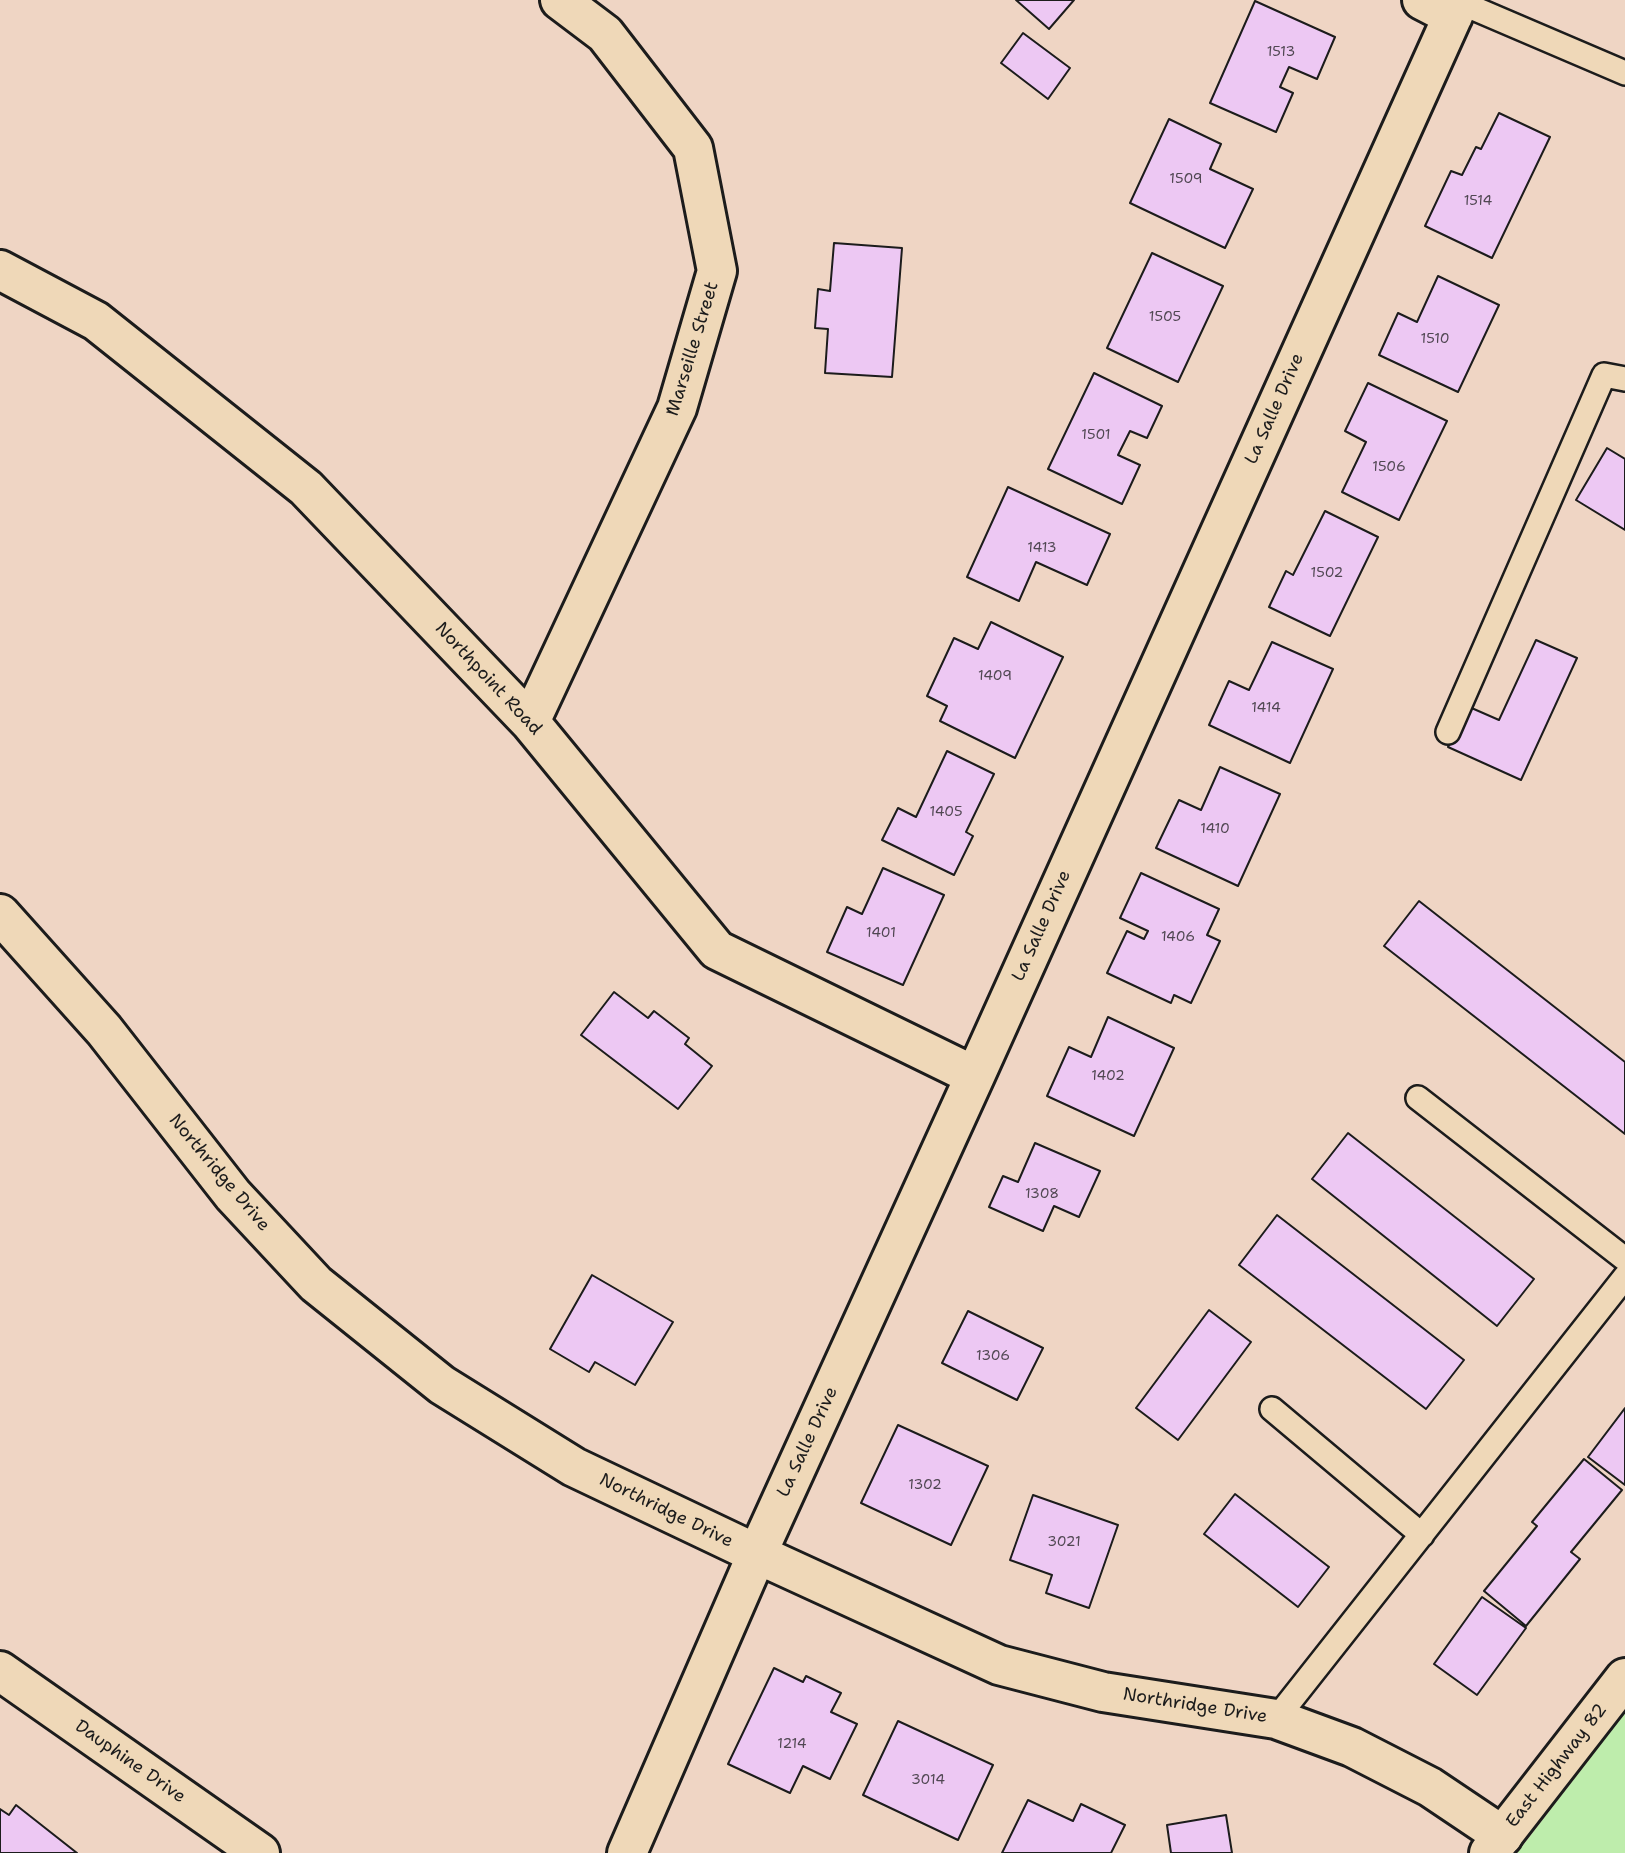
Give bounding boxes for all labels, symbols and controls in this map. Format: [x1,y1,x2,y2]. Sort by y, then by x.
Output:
house number: 1513 [1267,44,1295,60]
house number: 1509 [1169,171,1203,187]
house number: 1514 [1464,193,1492,209]
street label: Marseille Street [662,279,724,419]
house number: 1505 [1149,309,1181,325]
house number: 1510 [1421,331,1449,347]
street label: La Salle Drive [1241,350,1309,468]
house number: 1501 [1081,427,1111,443]
house number: 1506 [1372,459,1406,475]
house number: 1413 [1027,540,1057,556]
house number: 1502 [1311,565,1343,581]
street label: Northpoint Road [430,618,546,740]
house number: 1409 [978,668,1012,684]
house number: 1414 [1251,700,1281,716]
house number: 1405 [929,804,963,820]
house number: 1410 [1200,821,1230,837]
street label: La Salle Drive [1008,867,1076,985]
house number: 1401 [866,925,896,941]
house number: 1406 [1161,929,1195,945]
house number: 1402 [1091,1068,1125,1084]
street label: Northridge Drive [164,1110,274,1236]
house number: 1308 [1025,1186,1059,1202]
house number: 1306 [976,1348,1010,1364]
street label: La Salle Drive [773,1384,843,1500]
street label: Northridge Drive [596,1469,736,1553]
house number: 1302 [908,1477,942,1493]
house number: 3021 [1047,1534,1081,1550]
street label: Northridge Drive [1121,1684,1269,1728]
street label: East Highway 82 [1502,1700,1612,1832]
street label: Dauphine Drive [70,1716,190,1808]
house number: 1214 [777,1736,807,1752]
house number: 3014 [911,1772,945,1788]

